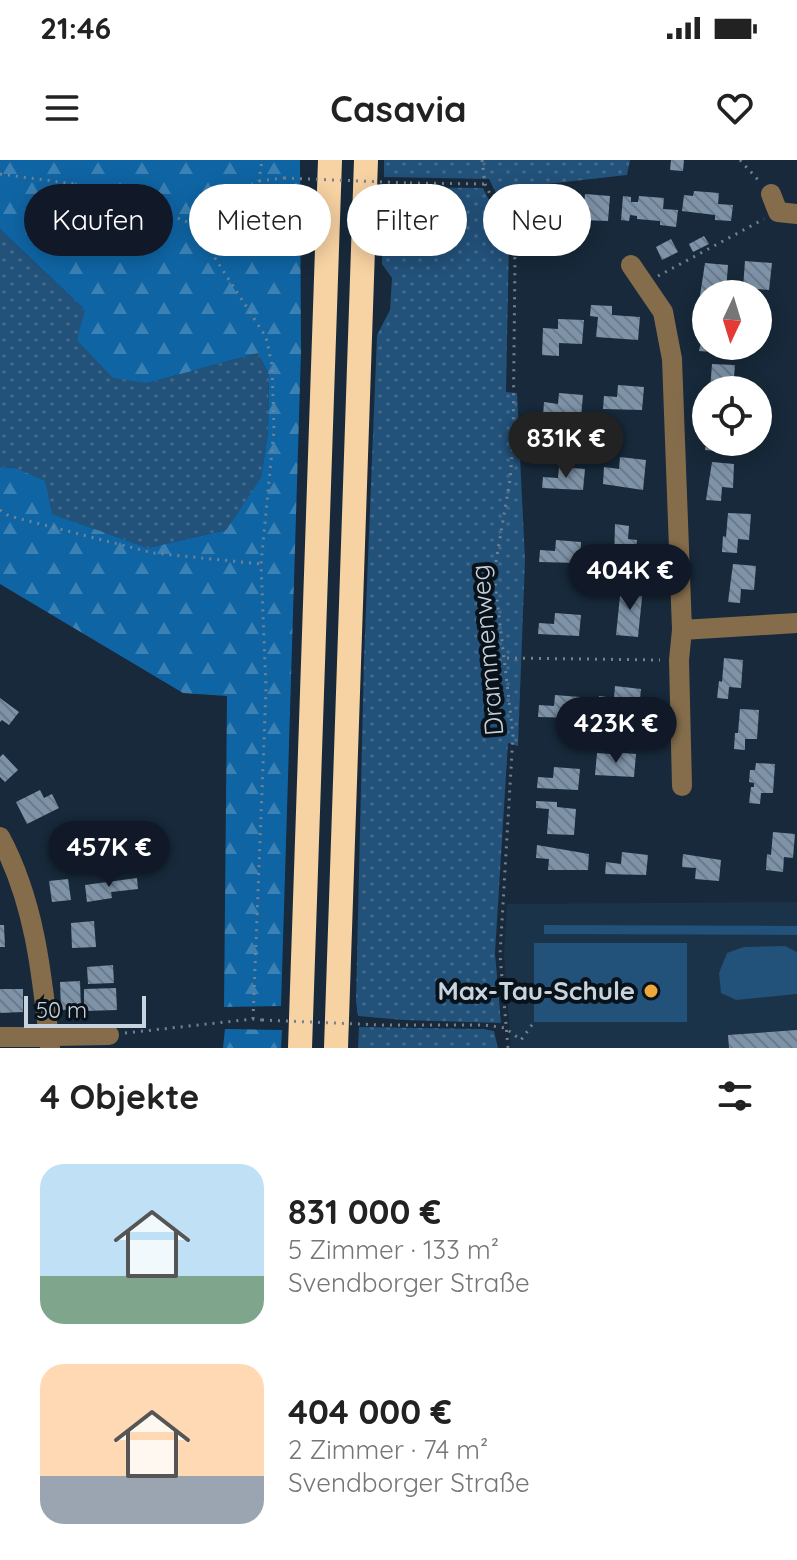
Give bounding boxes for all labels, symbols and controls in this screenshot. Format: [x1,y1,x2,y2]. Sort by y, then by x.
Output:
text: 21:46 [40,9,111,47]
icon: menu [40,86,84,130]
text: Casavia [330,86,467,131]
icon: heart [713,86,757,130]
chip: Kaufen [24,184,173,256]
chip: Mieten [189,184,331,256]
chip: Filter [347,184,467,256]
chip: Neu [483,184,591,256]
north arrow [692,280,772,360]
map controls [692,280,772,456]
button: locate [692,376,772,456]
pin: 831K € [501,412,631,480]
text: 831K € [527,421,605,454]
pin: 404K € [565,544,695,612]
text: 404K € [586,553,674,586]
street label: Drammenweg [463,563,510,737]
pin: 423K € [551,697,681,765]
text: 423K € [574,706,658,739]
pin: 457K € [44,821,174,889]
text: 457K € [66,830,152,863]
place label: Max-Tau-Schule [437,974,635,1007]
marker: Max-Tau-Schule [642,982,660,1000]
scale bar [24,992,146,1028]
text: 50 m [36,996,87,1024]
icon: filters [713,1074,757,1118]
text: 4 Objekte [40,1075,199,1118]
text: 831 000 € [288,1190,441,1233]
icon: home [104,1196,200,1292]
text: 5 Zimmer · 133 m² [288,1233,499,1266]
text: Svendborger Straße [288,1266,530,1299]
text: 404 000 € [288,1390,452,1433]
icon: home [104,1396,200,1492]
text: 2 Zimmer · 74 m² [288,1433,488,1466]
text: Svendborger Straße [288,1466,530,1499]

